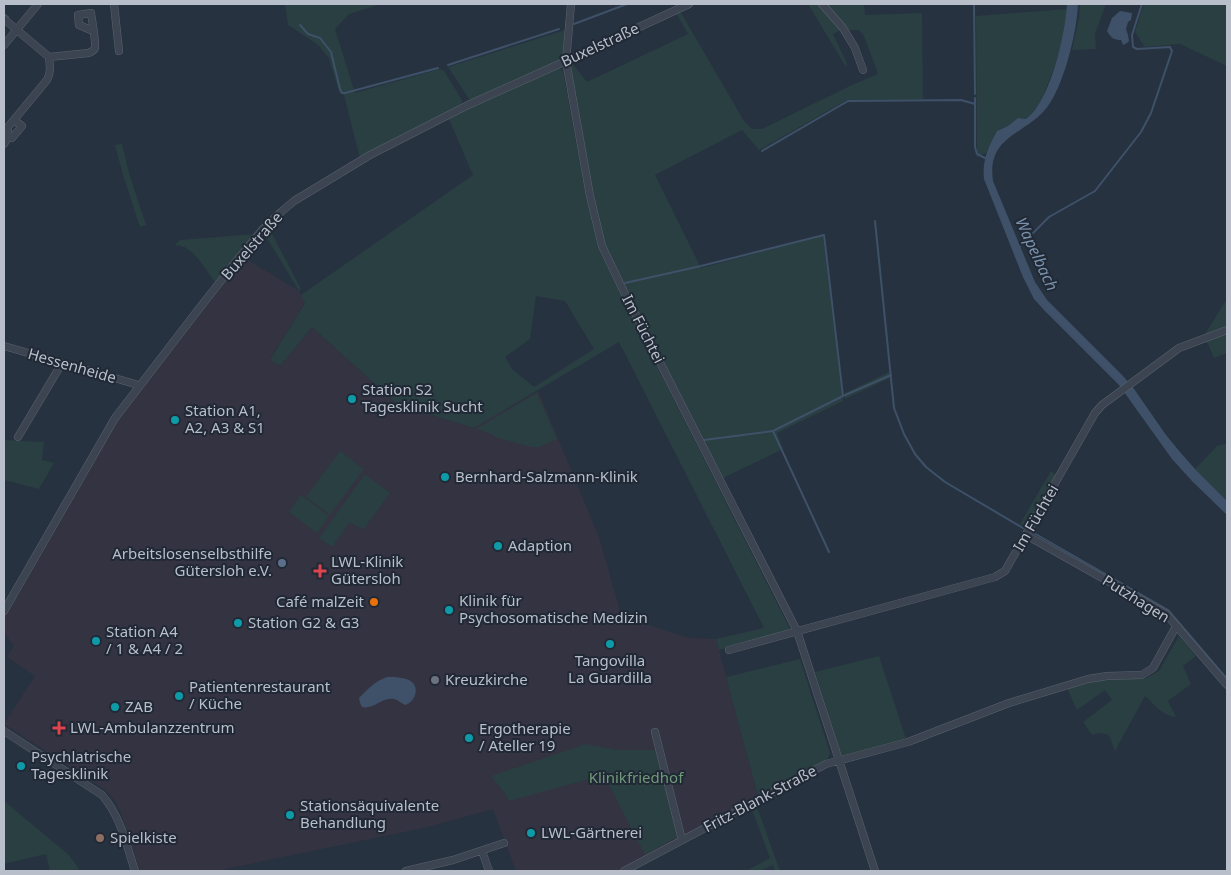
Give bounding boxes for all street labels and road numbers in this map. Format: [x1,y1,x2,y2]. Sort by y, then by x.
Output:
street label: Buxelstraße [557,17,642,71]
street label: Buxelstraße [216,207,286,284]
street label: Im Füchtei [618,291,670,366]
street label: Hessenheide [26,343,119,387]
street label: Im Füchtei [1008,480,1062,555]
street label: Putzhagen [1099,570,1174,627]
street label: Fritz-Blank-Straße [700,760,819,836]

